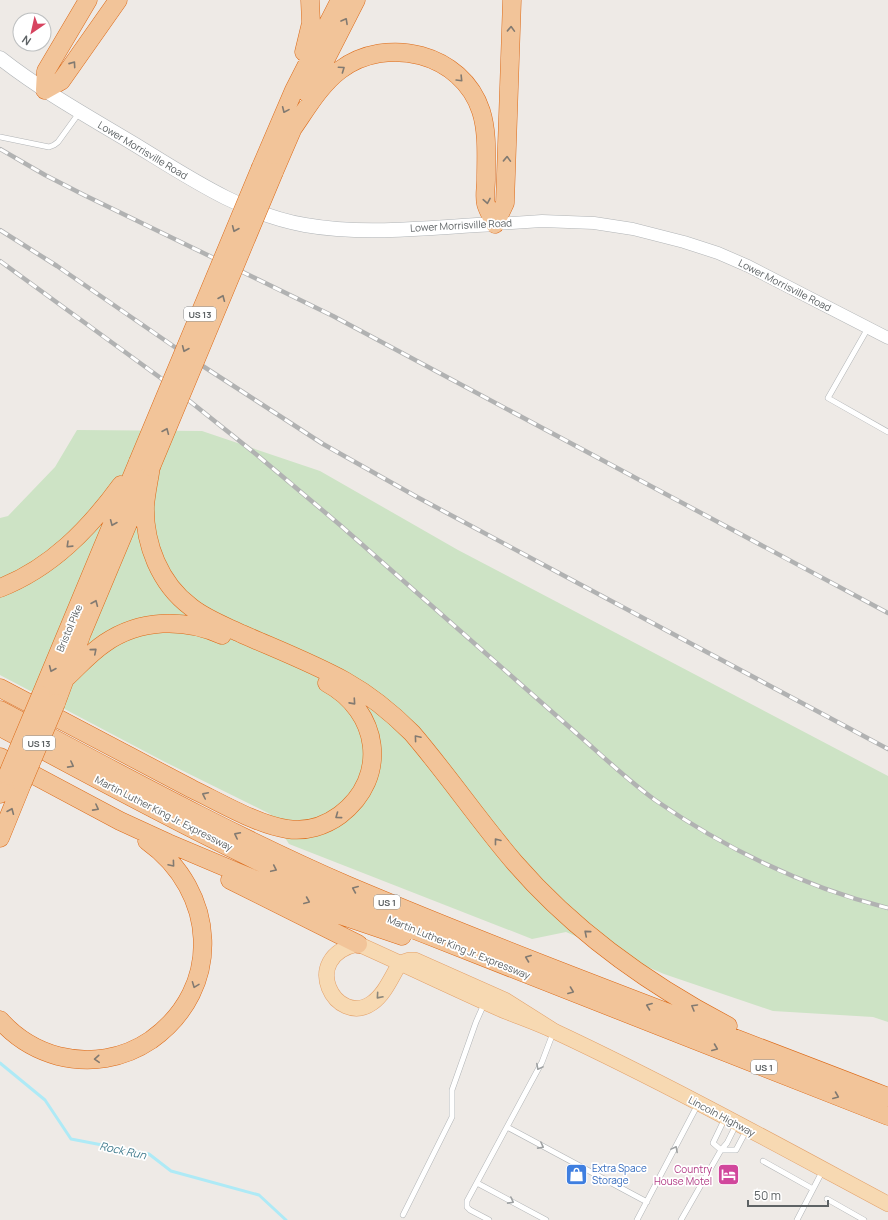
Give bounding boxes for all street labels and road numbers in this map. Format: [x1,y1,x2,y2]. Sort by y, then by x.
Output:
street label: Lower Morrisville Road [96,118,191,182]
street label: Lower Morrisville Road [410,215,513,235]
street label: Lower Morrisville Road [736,256,834,314]
road number: US 13 [184,307,216,321]
street label: Bristol Pike [53,602,85,654]
road number: US 13 [23,736,55,750]
street label: Martin Luther King Jr. Expressway [93,772,236,854]
road number: US 1 [374,895,400,909]
street label: Martin Luther King Jr. Expressway [386,912,533,982]
road number: US 1 [751,1060,777,1074]
street label: Lincoln Highway [686,1092,759,1140]

